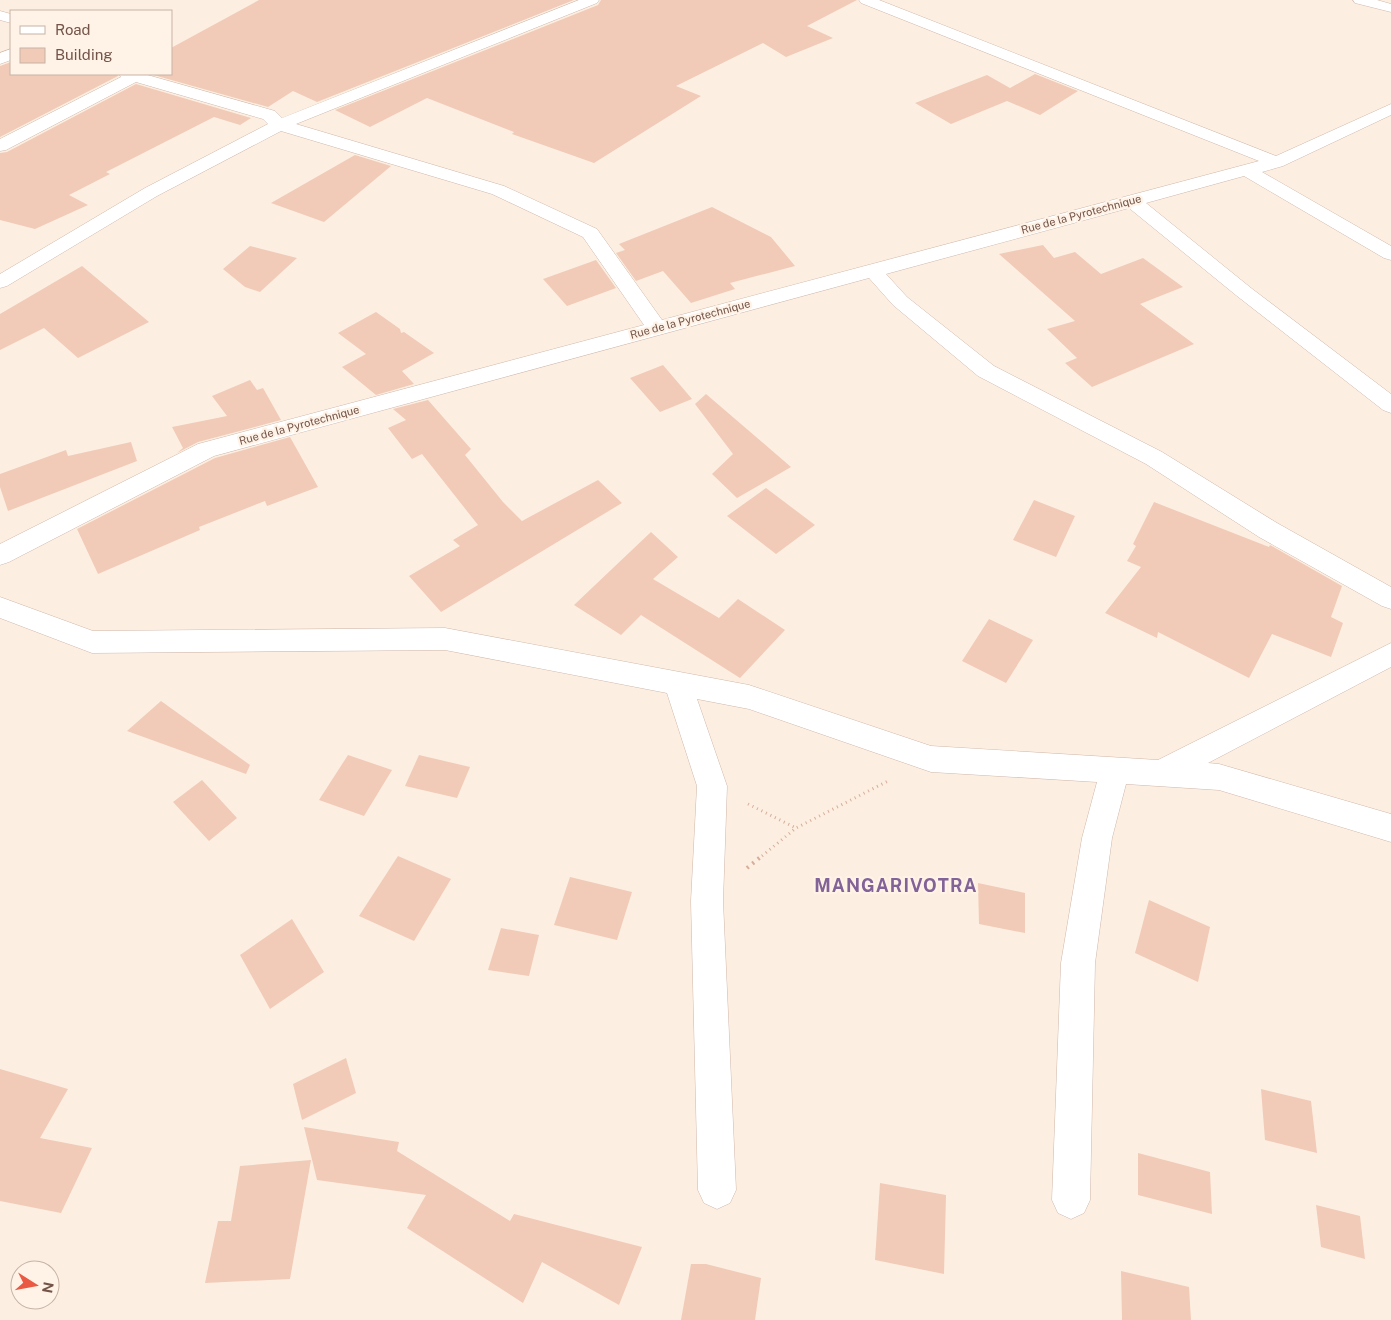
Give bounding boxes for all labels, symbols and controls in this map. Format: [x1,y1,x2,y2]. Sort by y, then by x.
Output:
legend [10,10,172,75]
text: Road [55,21,91,38]
text: Building [55,46,113,63]
street label: Rue de la Pyrotechnique [1020,192,1142,236]
street label: Rue de la Pyrotechnique [629,297,751,341]
street label: Rue de la Pyrotechnique [238,403,360,447]
district label: MANGARIVOTRA [814,875,978,896]
north arrow [10,1260,60,1310]
text: N [39,1281,57,1294]

